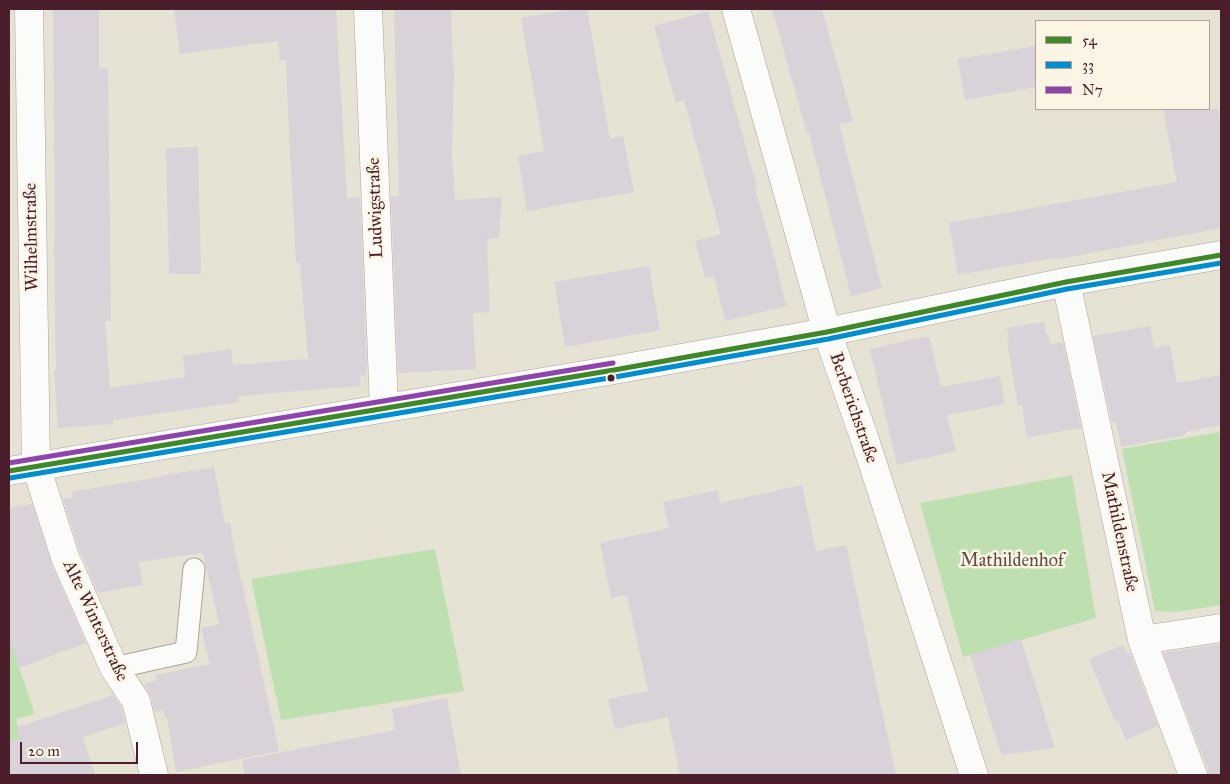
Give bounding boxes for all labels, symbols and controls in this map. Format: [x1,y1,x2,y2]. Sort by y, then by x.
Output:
legend [1035,20,1210,110]
text: 54 [1082,31,1097,49]
text: 33 [1082,56,1094,74]
text: N7 [1082,81,1103,99]
street label: Ludwigstraße [363,157,389,259]
street label: Wilhelmstraße [20,183,44,291]
street label: Berberichstraße [824,350,882,466]
unlabelled marker [606,373,616,383]
street label: Mathildenstraße [1096,470,1142,594]
park label: Mathildenhof [960,551,1064,573]
street label: Alte Winterstraße [58,557,132,685]
scale bar [22,732,140,764]
text: 20 m [28,742,60,760]

